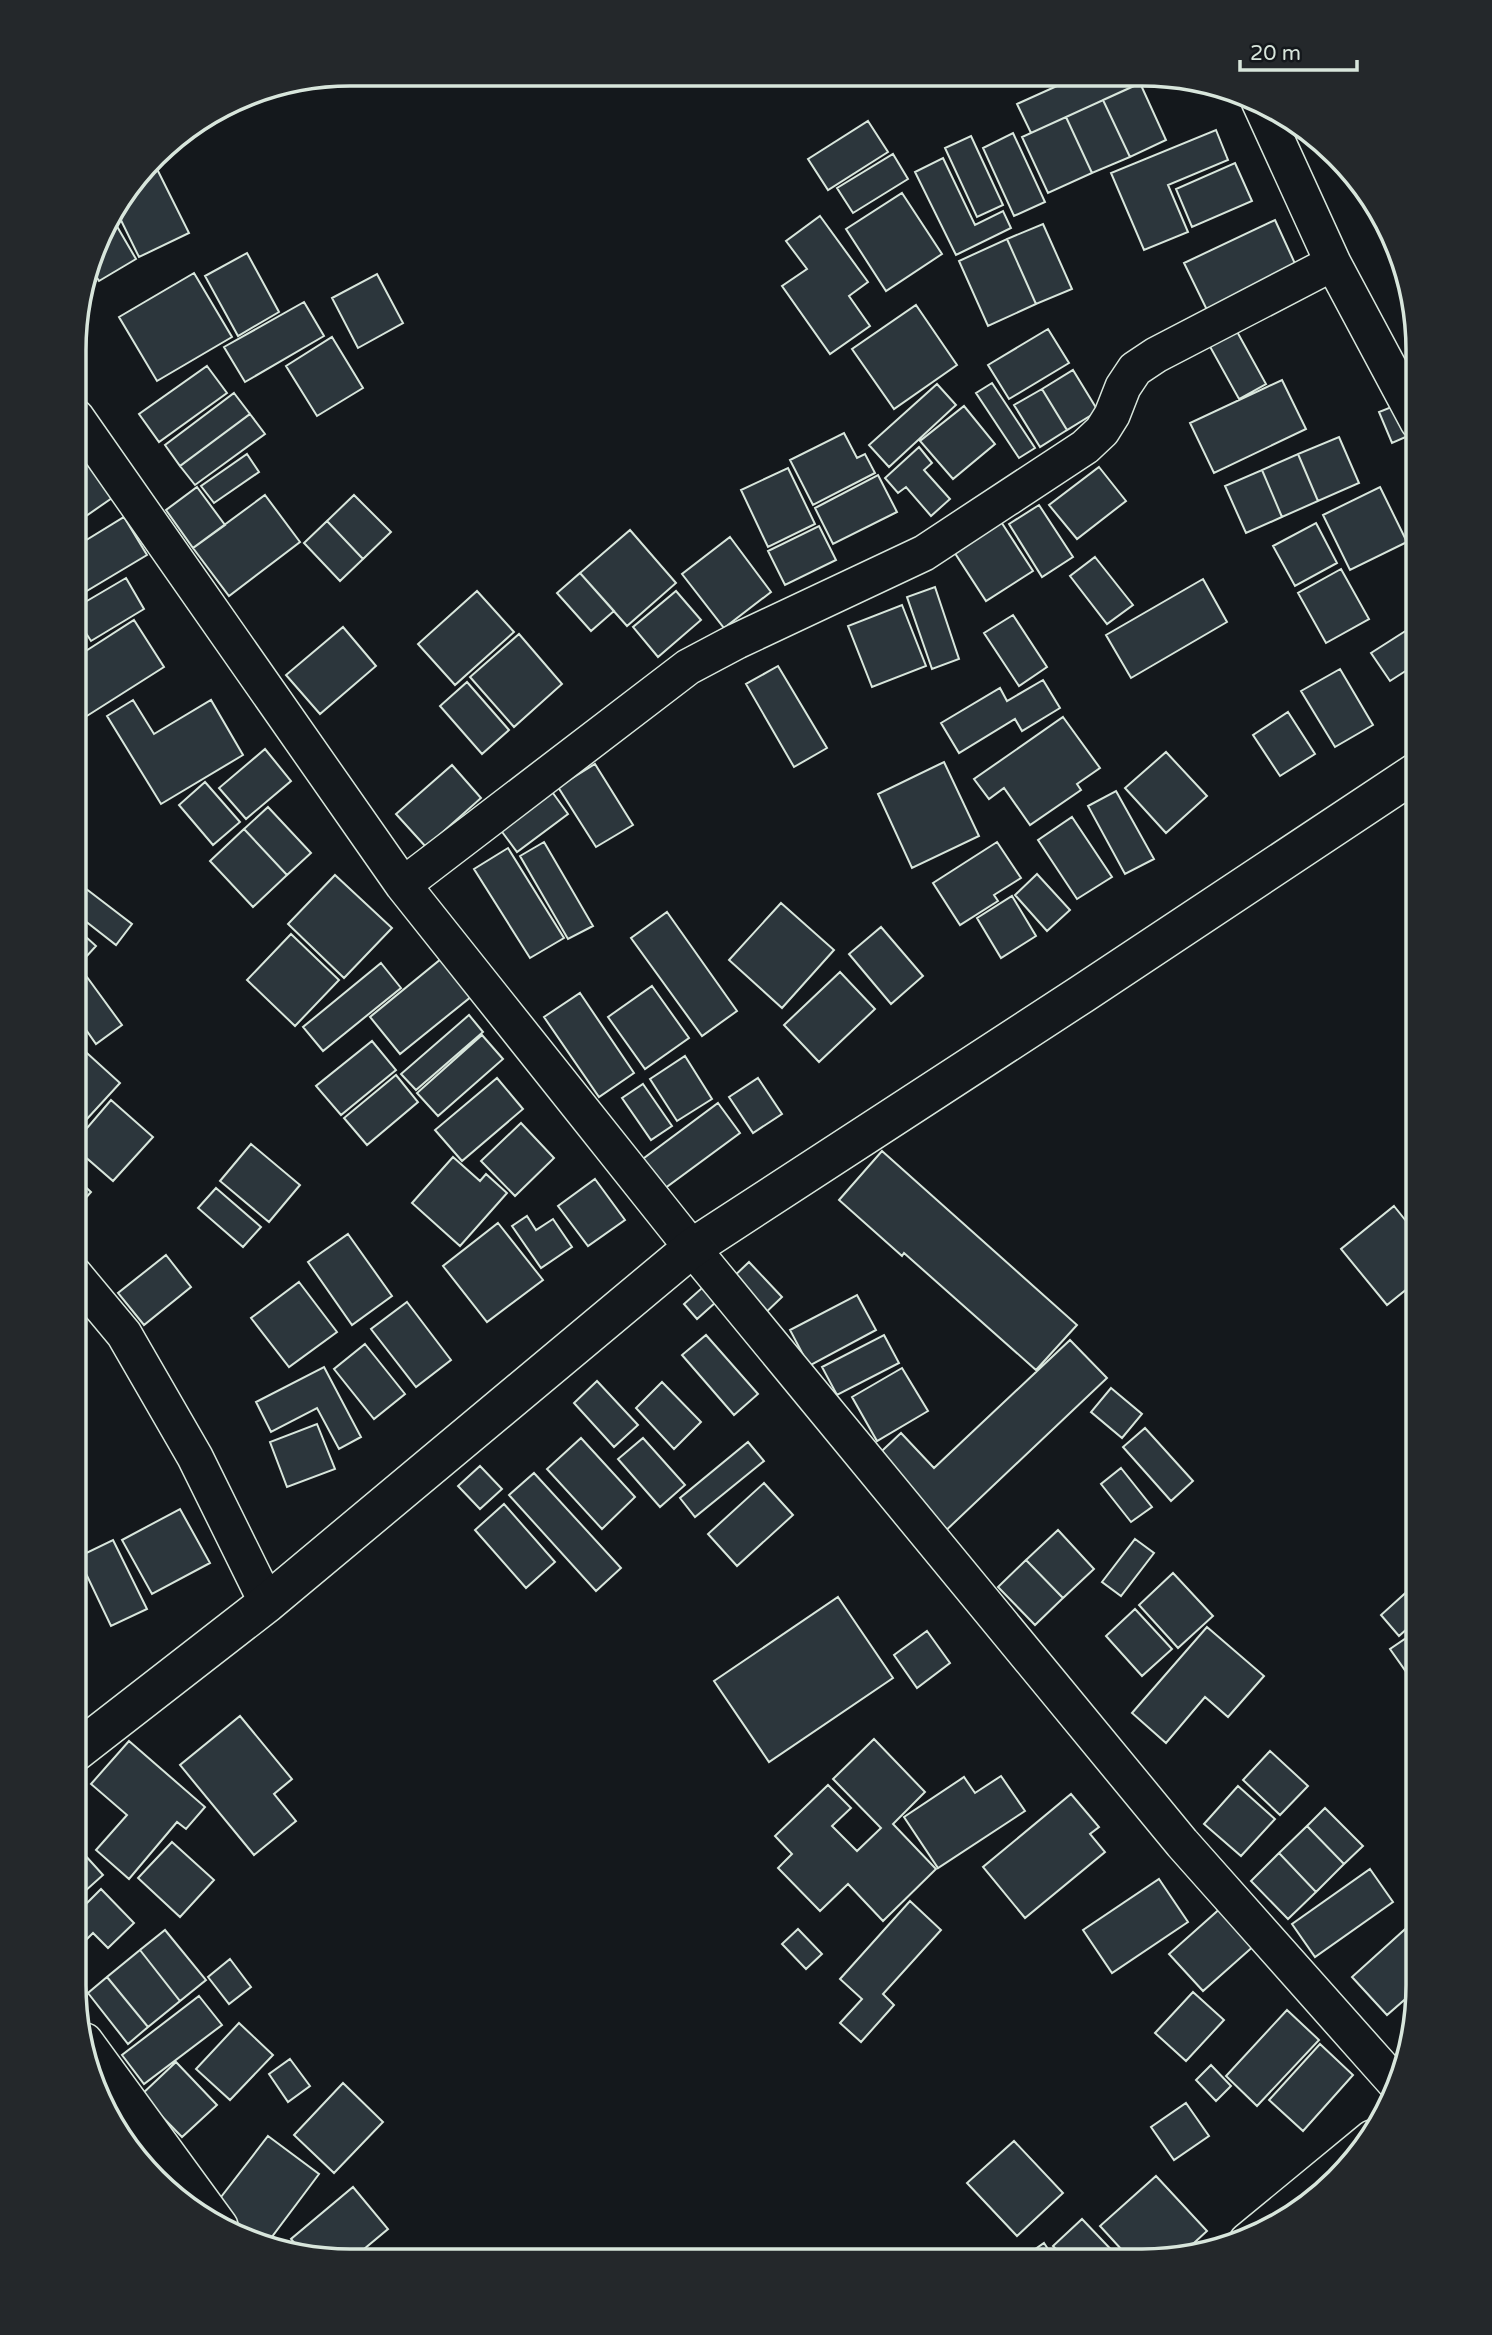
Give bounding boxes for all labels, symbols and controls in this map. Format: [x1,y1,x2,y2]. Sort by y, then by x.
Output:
scale bar [1240,28,1357,72]
text: 20 m [1250,41,1301,66]

